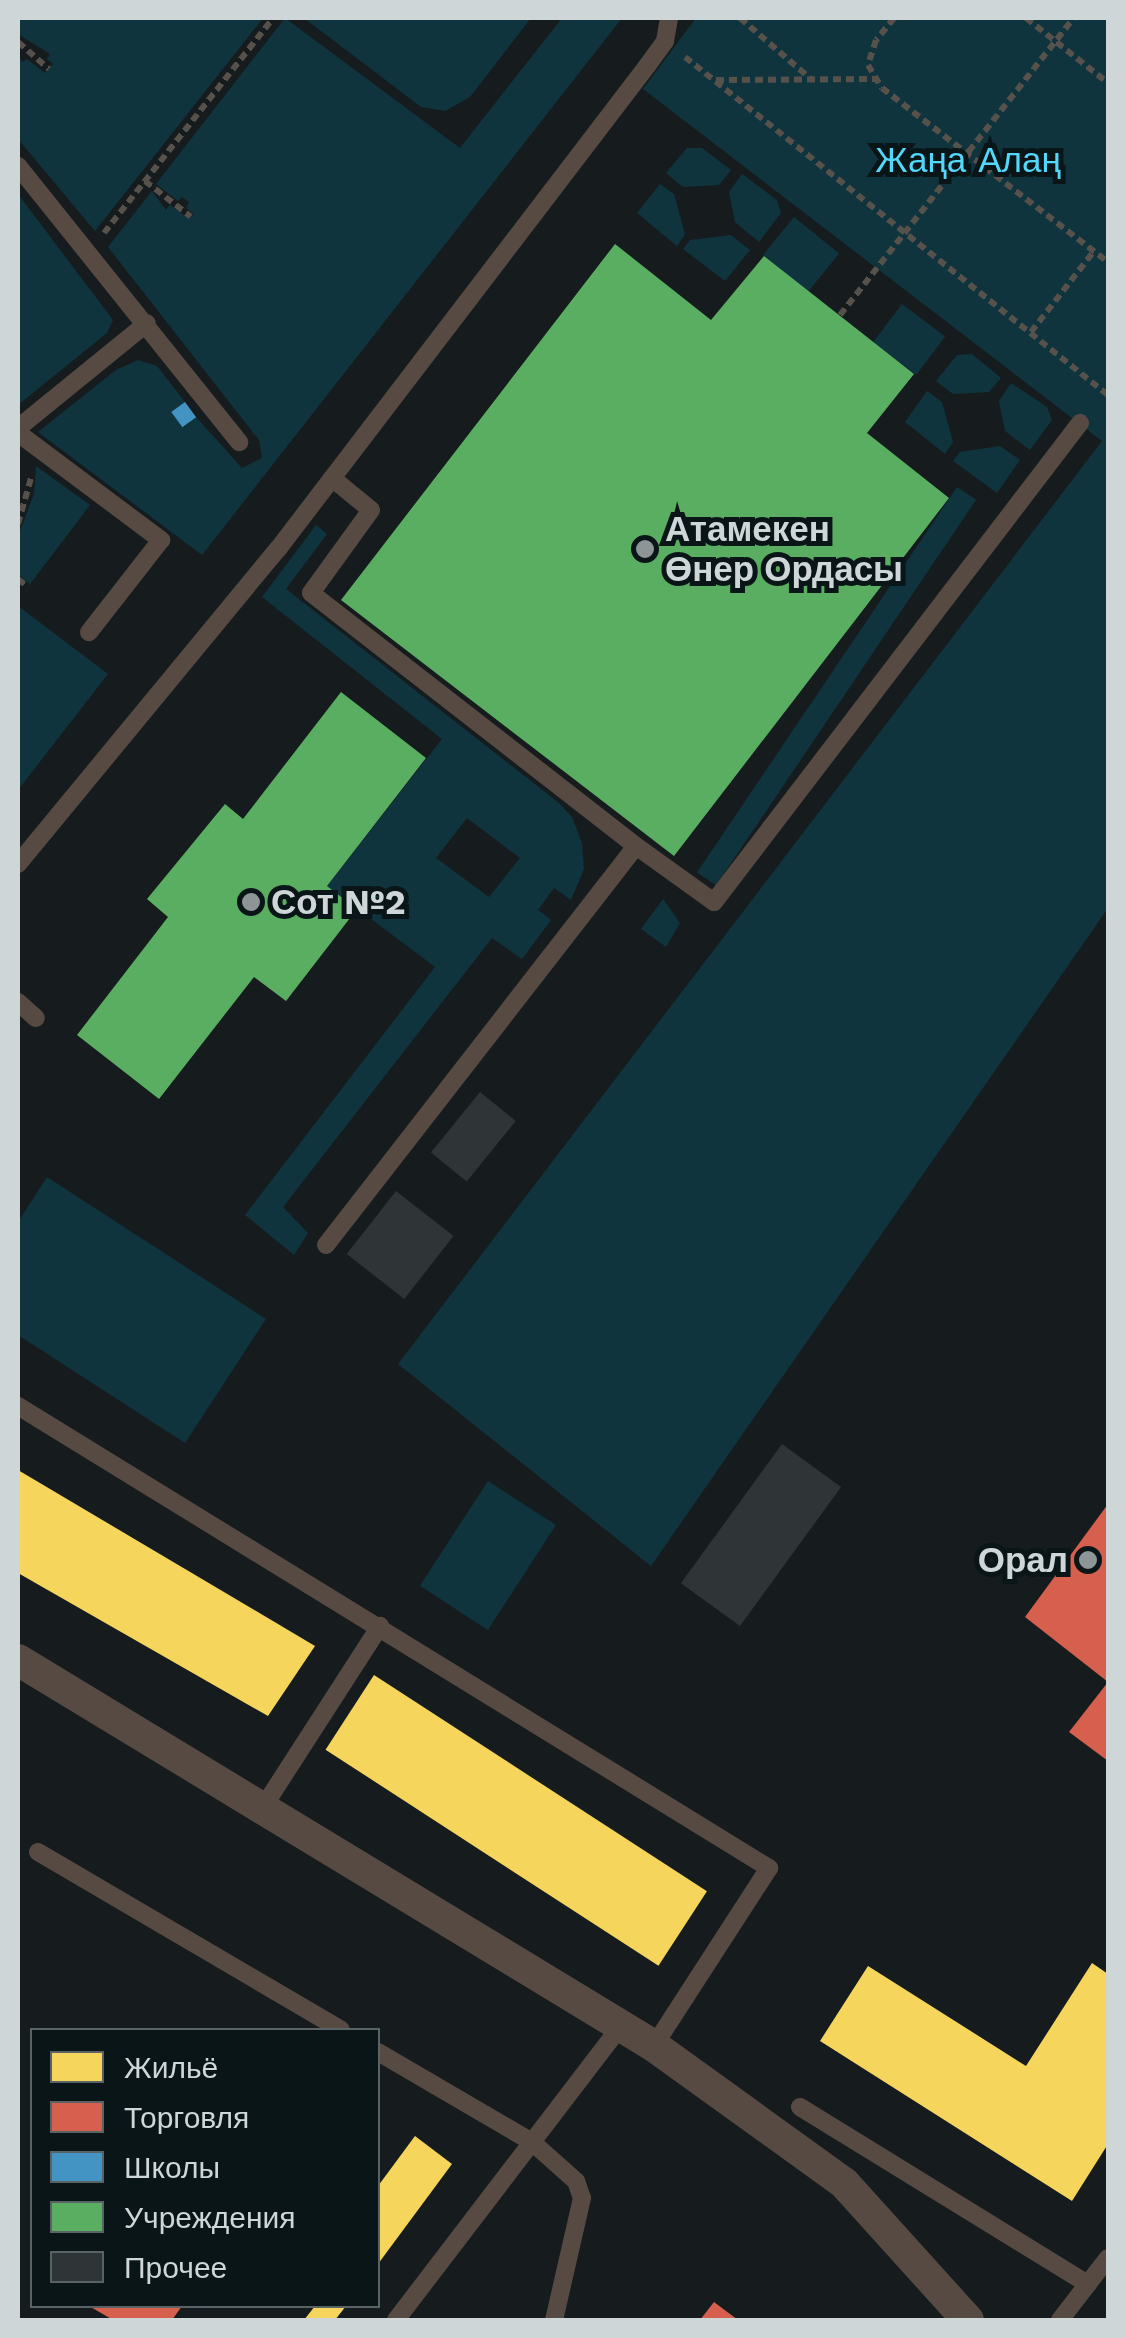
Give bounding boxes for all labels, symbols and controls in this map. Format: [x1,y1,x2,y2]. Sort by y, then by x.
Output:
park label: Жаңа Алаң [875,139,1061,181]
place label: Атамекен Өнер Ордасы [665,508,903,590]
marker: Атамекен Өнер Ордасы [634,538,656,560]
place label: Сот №2 [271,881,406,923]
marker: Сот №2 [240,891,262,913]
place label: Орал [978,1539,1068,1581]
marker: Орал [1077,1549,1099,1571]
legend [30,2028,380,2308]
text: Жильё [124,2050,218,2085]
text: Торговля [124,2100,249,2135]
text: Школы [124,2150,220,2185]
text: Учреждения [124,2200,296,2235]
text: Прочее [124,2250,227,2285]

